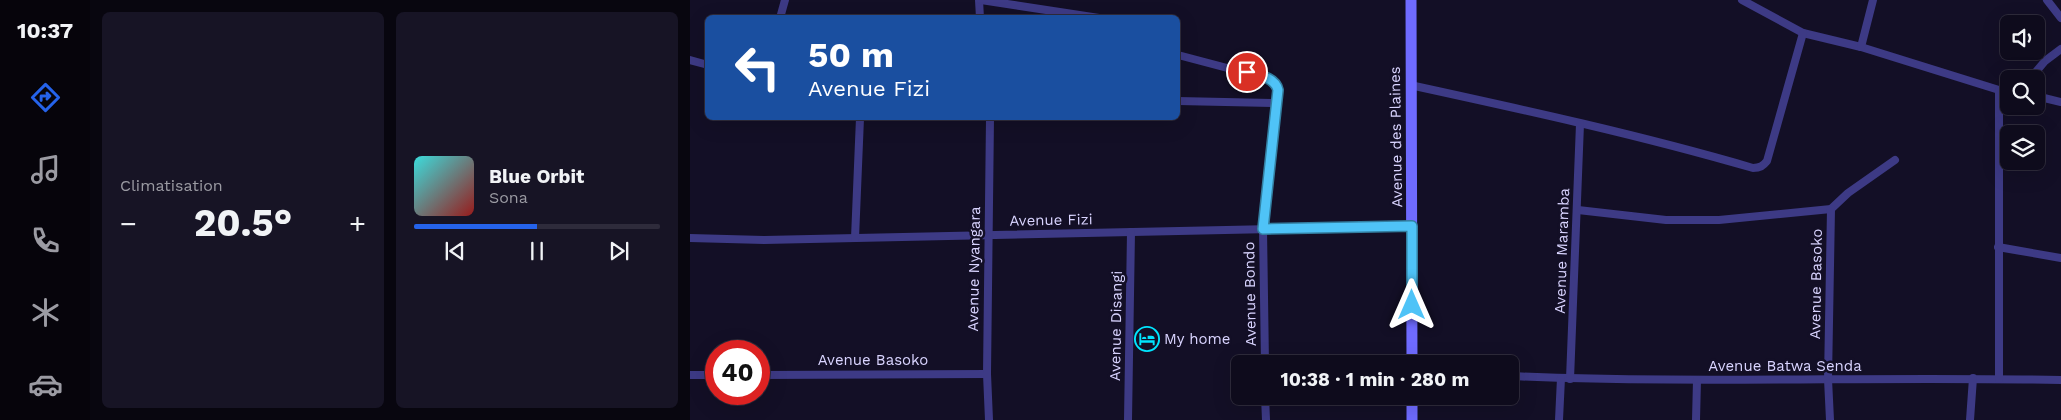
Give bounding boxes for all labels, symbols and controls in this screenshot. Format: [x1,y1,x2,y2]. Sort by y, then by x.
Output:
map controls [2000,15,2045,170]
button: sound [2000,15,2045,60]
text: 10:37 [17,18,73,43]
text: 50 m [808,34,894,76]
icon: left [725,35,790,100]
pin [1226,51,1268,93]
icon: arrive [1233,58,1261,86]
street label: Avenue des Plaines [1386,66,1406,208]
button: search [2000,70,2045,115]
text: Avenue Fizi [808,76,930,101]
icon: directions [28,80,63,115]
button: layers [2000,125,2045,170]
icon: music [28,152,63,187]
text: Blue Orbit [489,165,584,188]
text: Climatisation [120,176,223,195]
street label: Avenue Maramba [1551,187,1573,314]
text: Sona [489,188,528,207]
text: 20.5° [194,201,292,245]
street label: Avenue Nyangara [964,206,984,332]
text: − [120,207,137,240]
text: + [349,207,366,240]
street label: Avenue Fizi [1009,210,1093,230]
icon: phone [28,223,63,258]
street label: Avenue Basoko [1806,229,1826,339]
icon: previous [441,237,469,265]
icon: pause [523,237,551,265]
icon: next [605,237,633,265]
street label: Avenue Bondo [1240,242,1260,346]
street label: Avenue Disangi [1106,271,1126,381]
position arrow [1385,278,1437,330]
icon: climate [28,295,63,330]
hotel icon: My home [1134,326,1160,352]
place label: My home [1164,330,1231,348]
speed limit sign: 40 [705,340,770,405]
street label: Avenue Basoko [818,351,928,369]
street label: Avenue Batwa Senda [1708,357,1862,375]
icon: car [28,367,63,402]
text: 10:38 · 1 min · 280 m [1281,368,1469,391]

